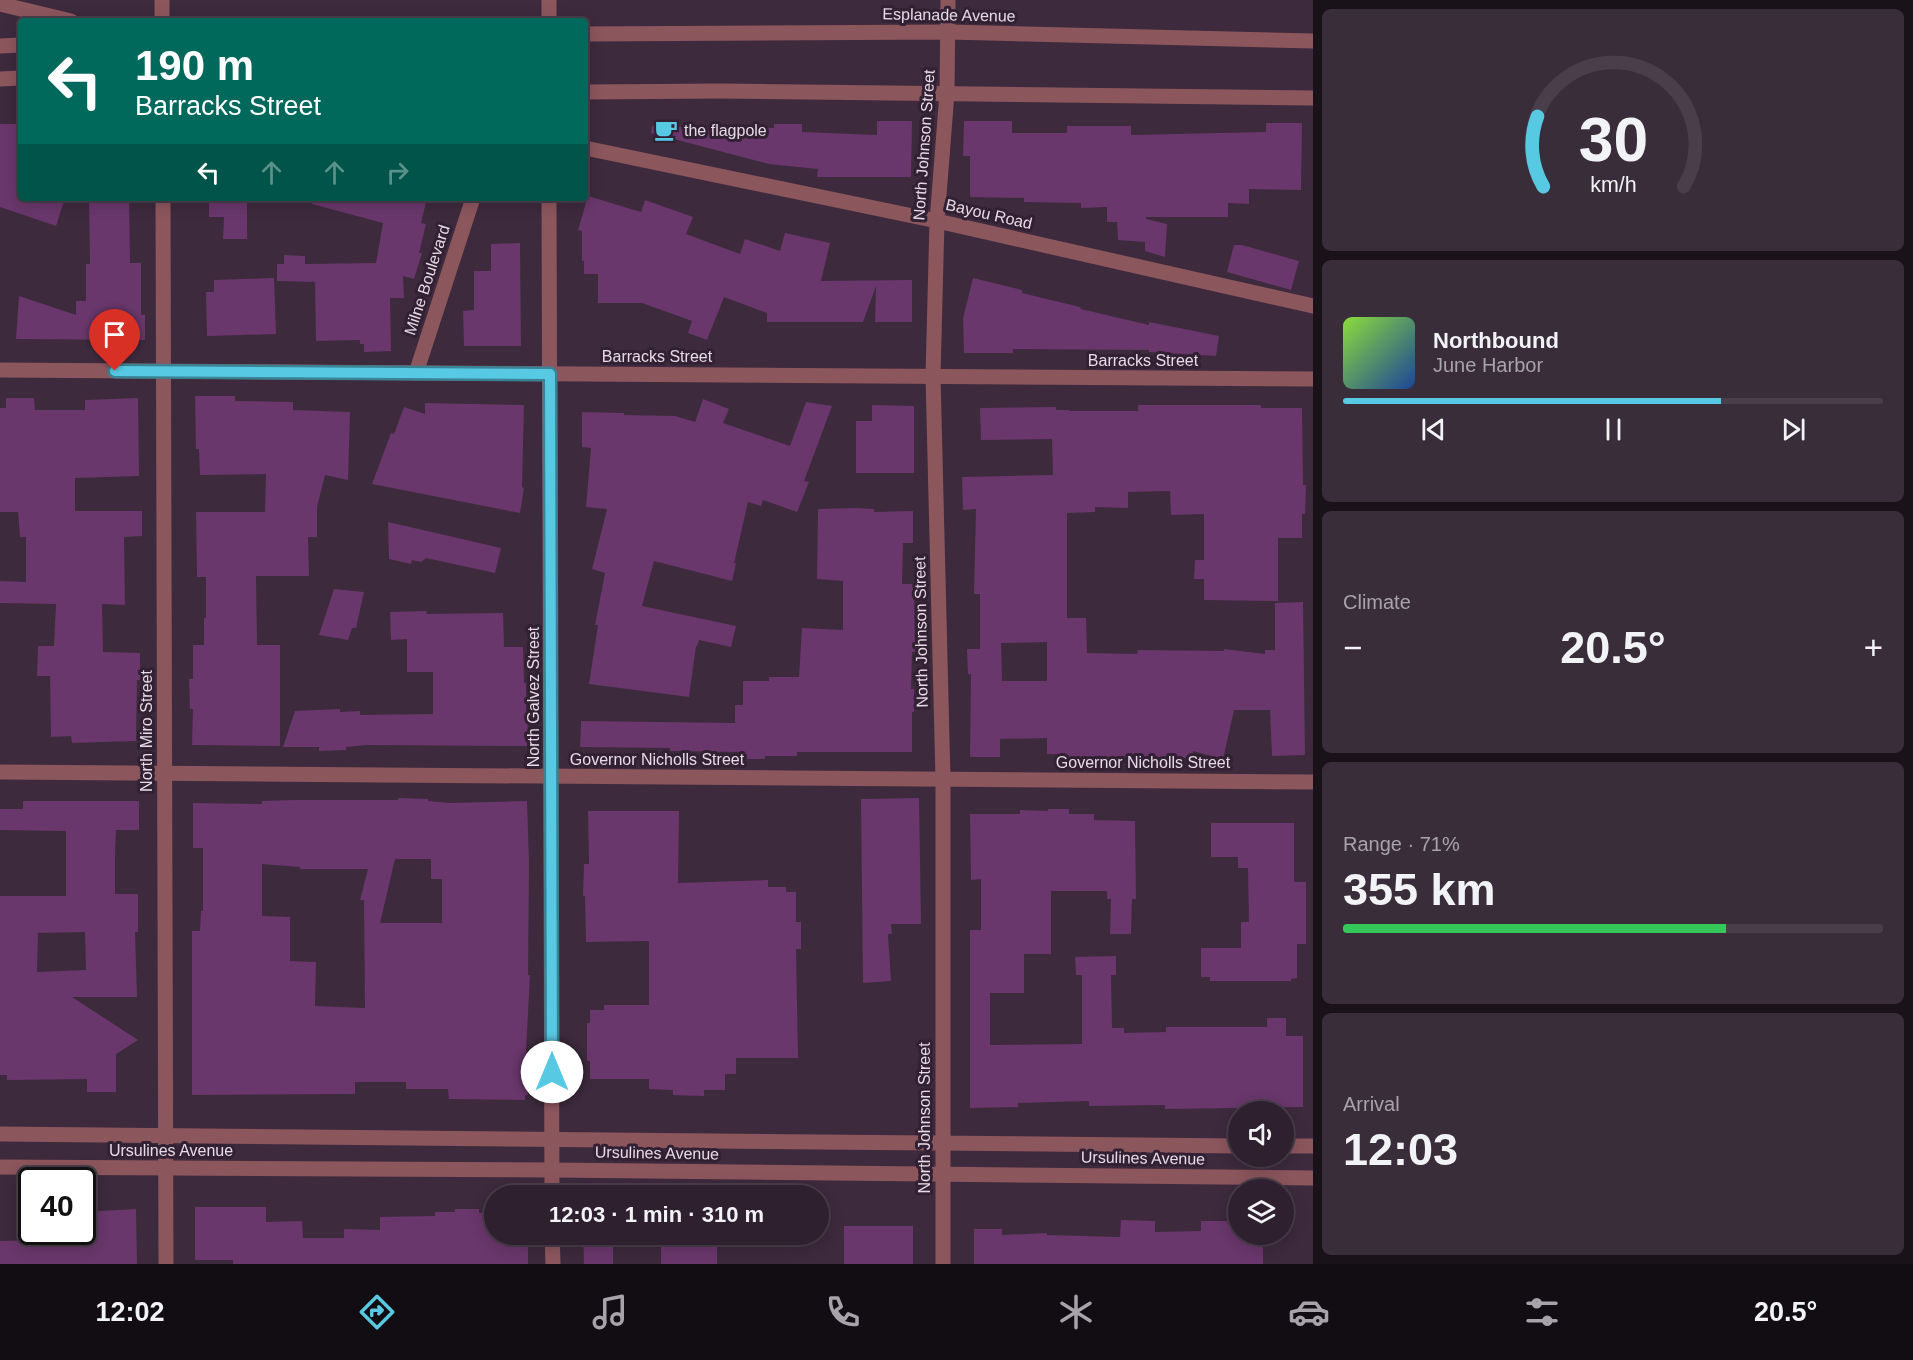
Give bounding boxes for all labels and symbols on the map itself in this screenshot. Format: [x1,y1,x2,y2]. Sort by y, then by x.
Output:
street label: Esplanade Avenue [882,5,1016,25]
street label: North Johnson Street [910,68,938,221]
cafe icon: the flagpole [653,117,679,143]
place label: the flagpole [684,122,767,139]
street label: Bayou Road [944,196,1034,232]
street label: Milne Boulevard [401,223,453,337]
pin [89,309,140,371]
street label: Barracks Street [602,348,713,365]
street label: Barracks Street [1088,352,1199,369]
street label: North Johnson Street [911,556,931,708]
street label: North Galvez Street [525,626,542,767]
street label: North Miro Street [138,670,155,792]
street label: Governor Nicholls Street [570,751,745,768]
street label: Governor Nicholls Street [1056,754,1231,771]
position arrow [520,1040,584,1104]
street label: North Johnson Street [916,1042,933,1194]
street label: Ursulines Avenue [109,1142,233,1159]
street label: Ursulines Avenue [595,1143,719,1163]
street label: Ursulines Avenue [1081,1148,1205,1168]
speed limit sign: 40 [18,1167,96,1245]

